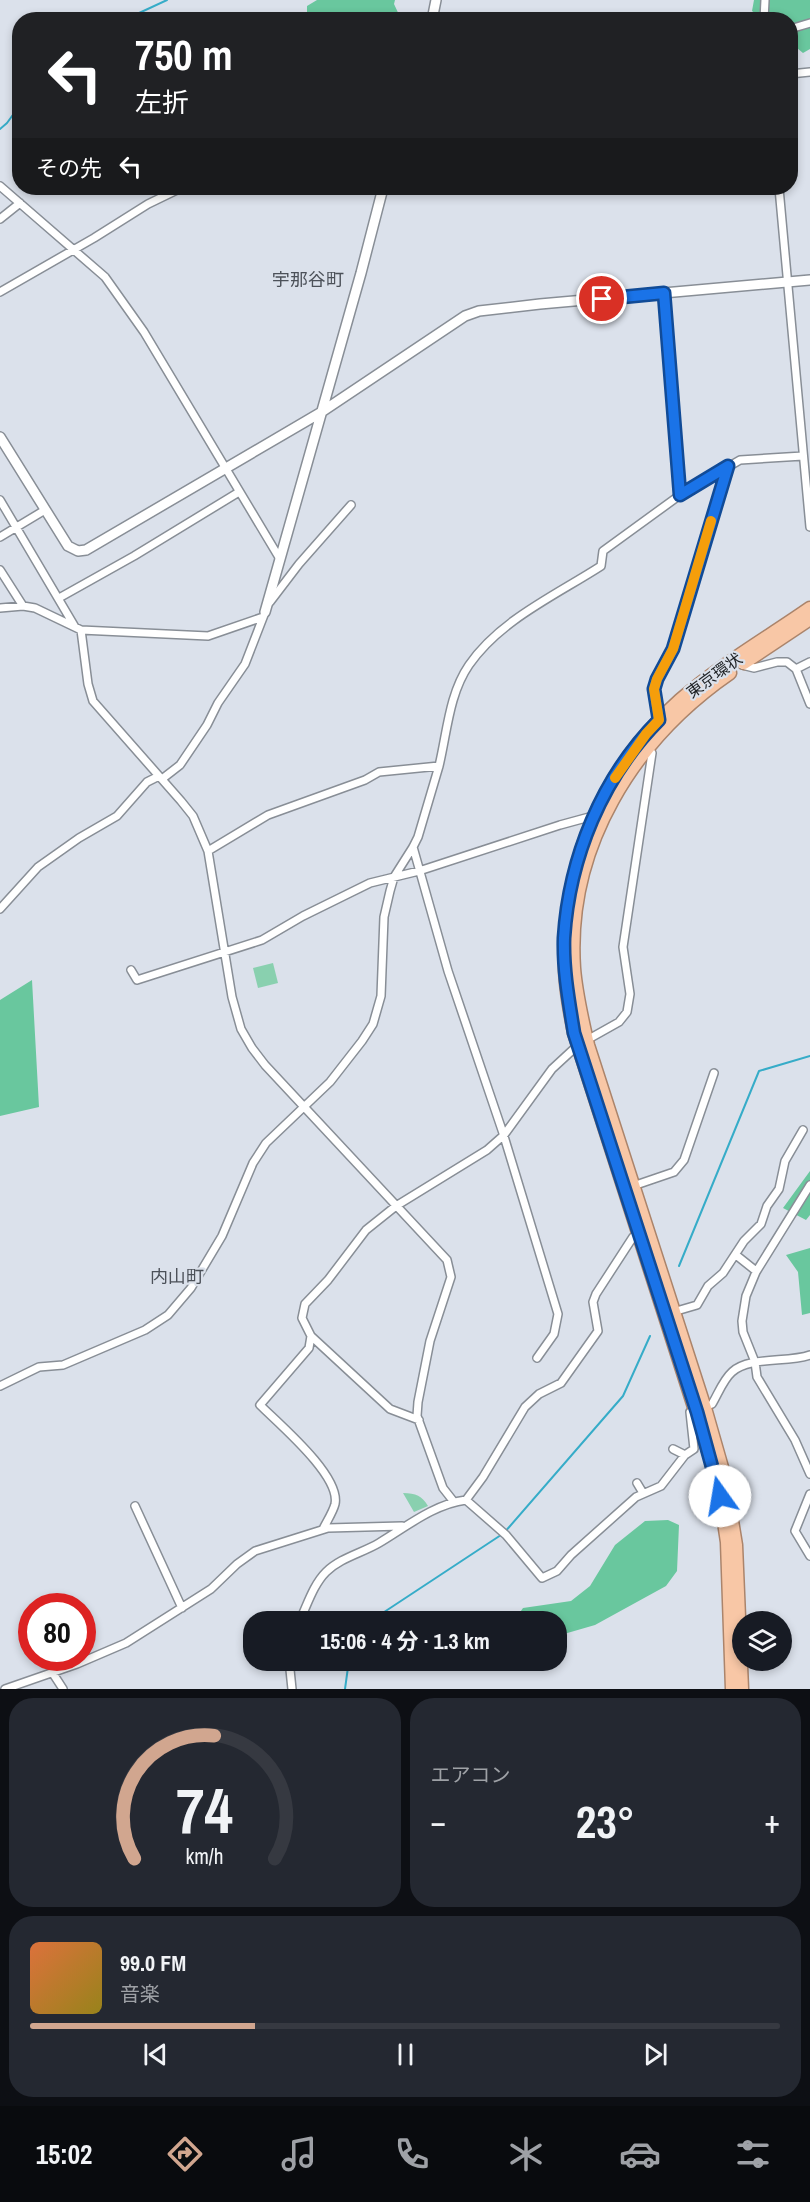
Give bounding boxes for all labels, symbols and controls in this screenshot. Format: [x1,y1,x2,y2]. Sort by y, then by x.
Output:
text: 750 m [135,27,233,83]
icon: left [36,36,114,114]
text: 左折 [135,84,189,120]
icon: left [114,150,147,183]
text: その先 [36,153,102,183]
district label: 宇那谷町 [272,267,344,292]
pin [576,273,627,324]
icon: arrive [585,282,618,315]
street label: 東京環状 [682,647,746,703]
district label: 内山町 [150,1264,204,1289]
position arrow [688,1464,752,1528]
speed limit sign: 80 [18,1593,96,1671]
map controls [732,1611,792,1671]
button: layers [732,1611,792,1671]
text: 15:06 · 4 分 · 1.3 km [320,1626,490,1656]
text: エアコン [431,1761,511,1788]
text: 74 [176,1768,233,1852]
text: 23° [576,1791,635,1852]
text: − [431,1799,446,1843]
text: + [764,1799,780,1843]
text: km/h [186,1843,224,1872]
text: 99.0 FM [120,1948,186,1978]
text: 音楽 [120,1980,160,2007]
icon: previous [139,2038,172,2071]
icon: pause [389,2038,422,2071]
icon: next [639,2038,672,2071]
icon: directions [164,2133,206,2175]
icon: music [278,2133,320,2175]
icon: phone [391,2133,433,2175]
icon: climate [505,2133,547,2175]
icon: car [619,2133,661,2175]
icon: filters [732,2133,774,2175]
text: 15:02 [36,2136,92,2172]

